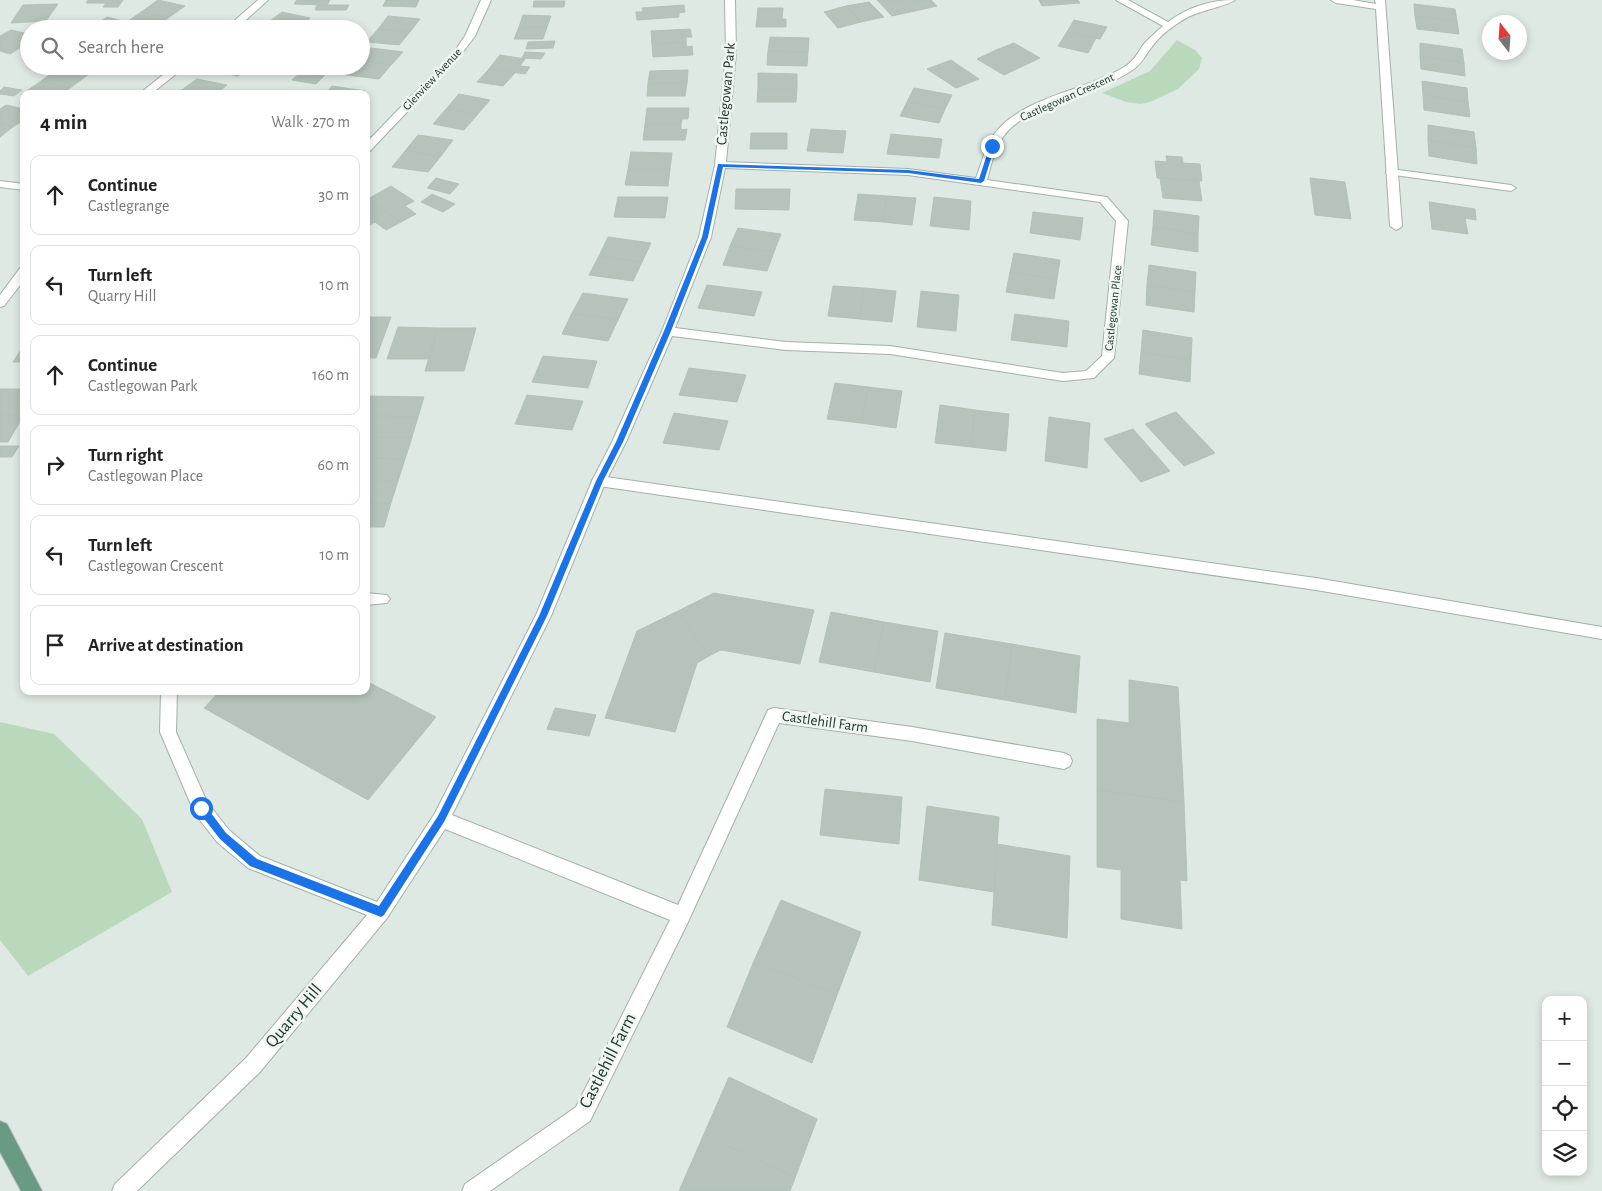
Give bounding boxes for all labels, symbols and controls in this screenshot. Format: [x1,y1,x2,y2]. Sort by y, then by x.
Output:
north arrow [1482,15,1527,60]
search box [20,20,370,75]
icon: search [38,34,66,62]
text: Search here [78,38,164,57]
street label: Castlegowan Park [714,42,738,146]
street label: Glenview Avenue [400,46,464,112]
street label: Castlegowan Crescent [1018,71,1116,123]
text: 4 min [40,112,87,133]
text: Walk · 270 m [271,114,350,130]
route end [981,135,1004,158]
text: Continue [88,176,157,195]
icon: ahead [41,181,69,209]
text: 30 m [319,187,349,203]
text: Castlegrange [88,198,169,214]
street label: Castlegowan Place [1103,264,1123,352]
text: Turn left [88,266,152,285]
icon: left [41,271,69,299]
text: 10 m [320,277,349,293]
text: Quarry Hill [88,288,156,304]
text: Continue [88,356,157,375]
icon: ahead [41,361,69,389]
text: 160 m [312,367,349,383]
text: Castlegowan Park [88,378,198,394]
text: Turn right [88,446,163,465]
icon: right [41,451,69,479]
text: 60 m [318,457,349,473]
text: Castlegowan Place [88,468,203,484]
text: Turn left [88,536,152,555]
icon: left [41,541,69,569]
text: 10 m [320,547,349,563]
text: Castlegowan Crescent [88,558,223,574]
icon: arrive [41,631,69,659]
text: Arrive at destination [88,636,244,655]
street label: Castlehill Farm [781,709,869,735]
route start [190,797,213,820]
street label: Quarry Hill [262,981,326,1051]
map controls [1542,996,1587,1176]
button: + [1542,996,1587,1041]
street label: Castlehill Farm [576,1011,640,1111]
button: − [1542,1041,1587,1086]
button: locate [1542,1086,1587,1131]
button: layers [1542,1131,1587,1176]

